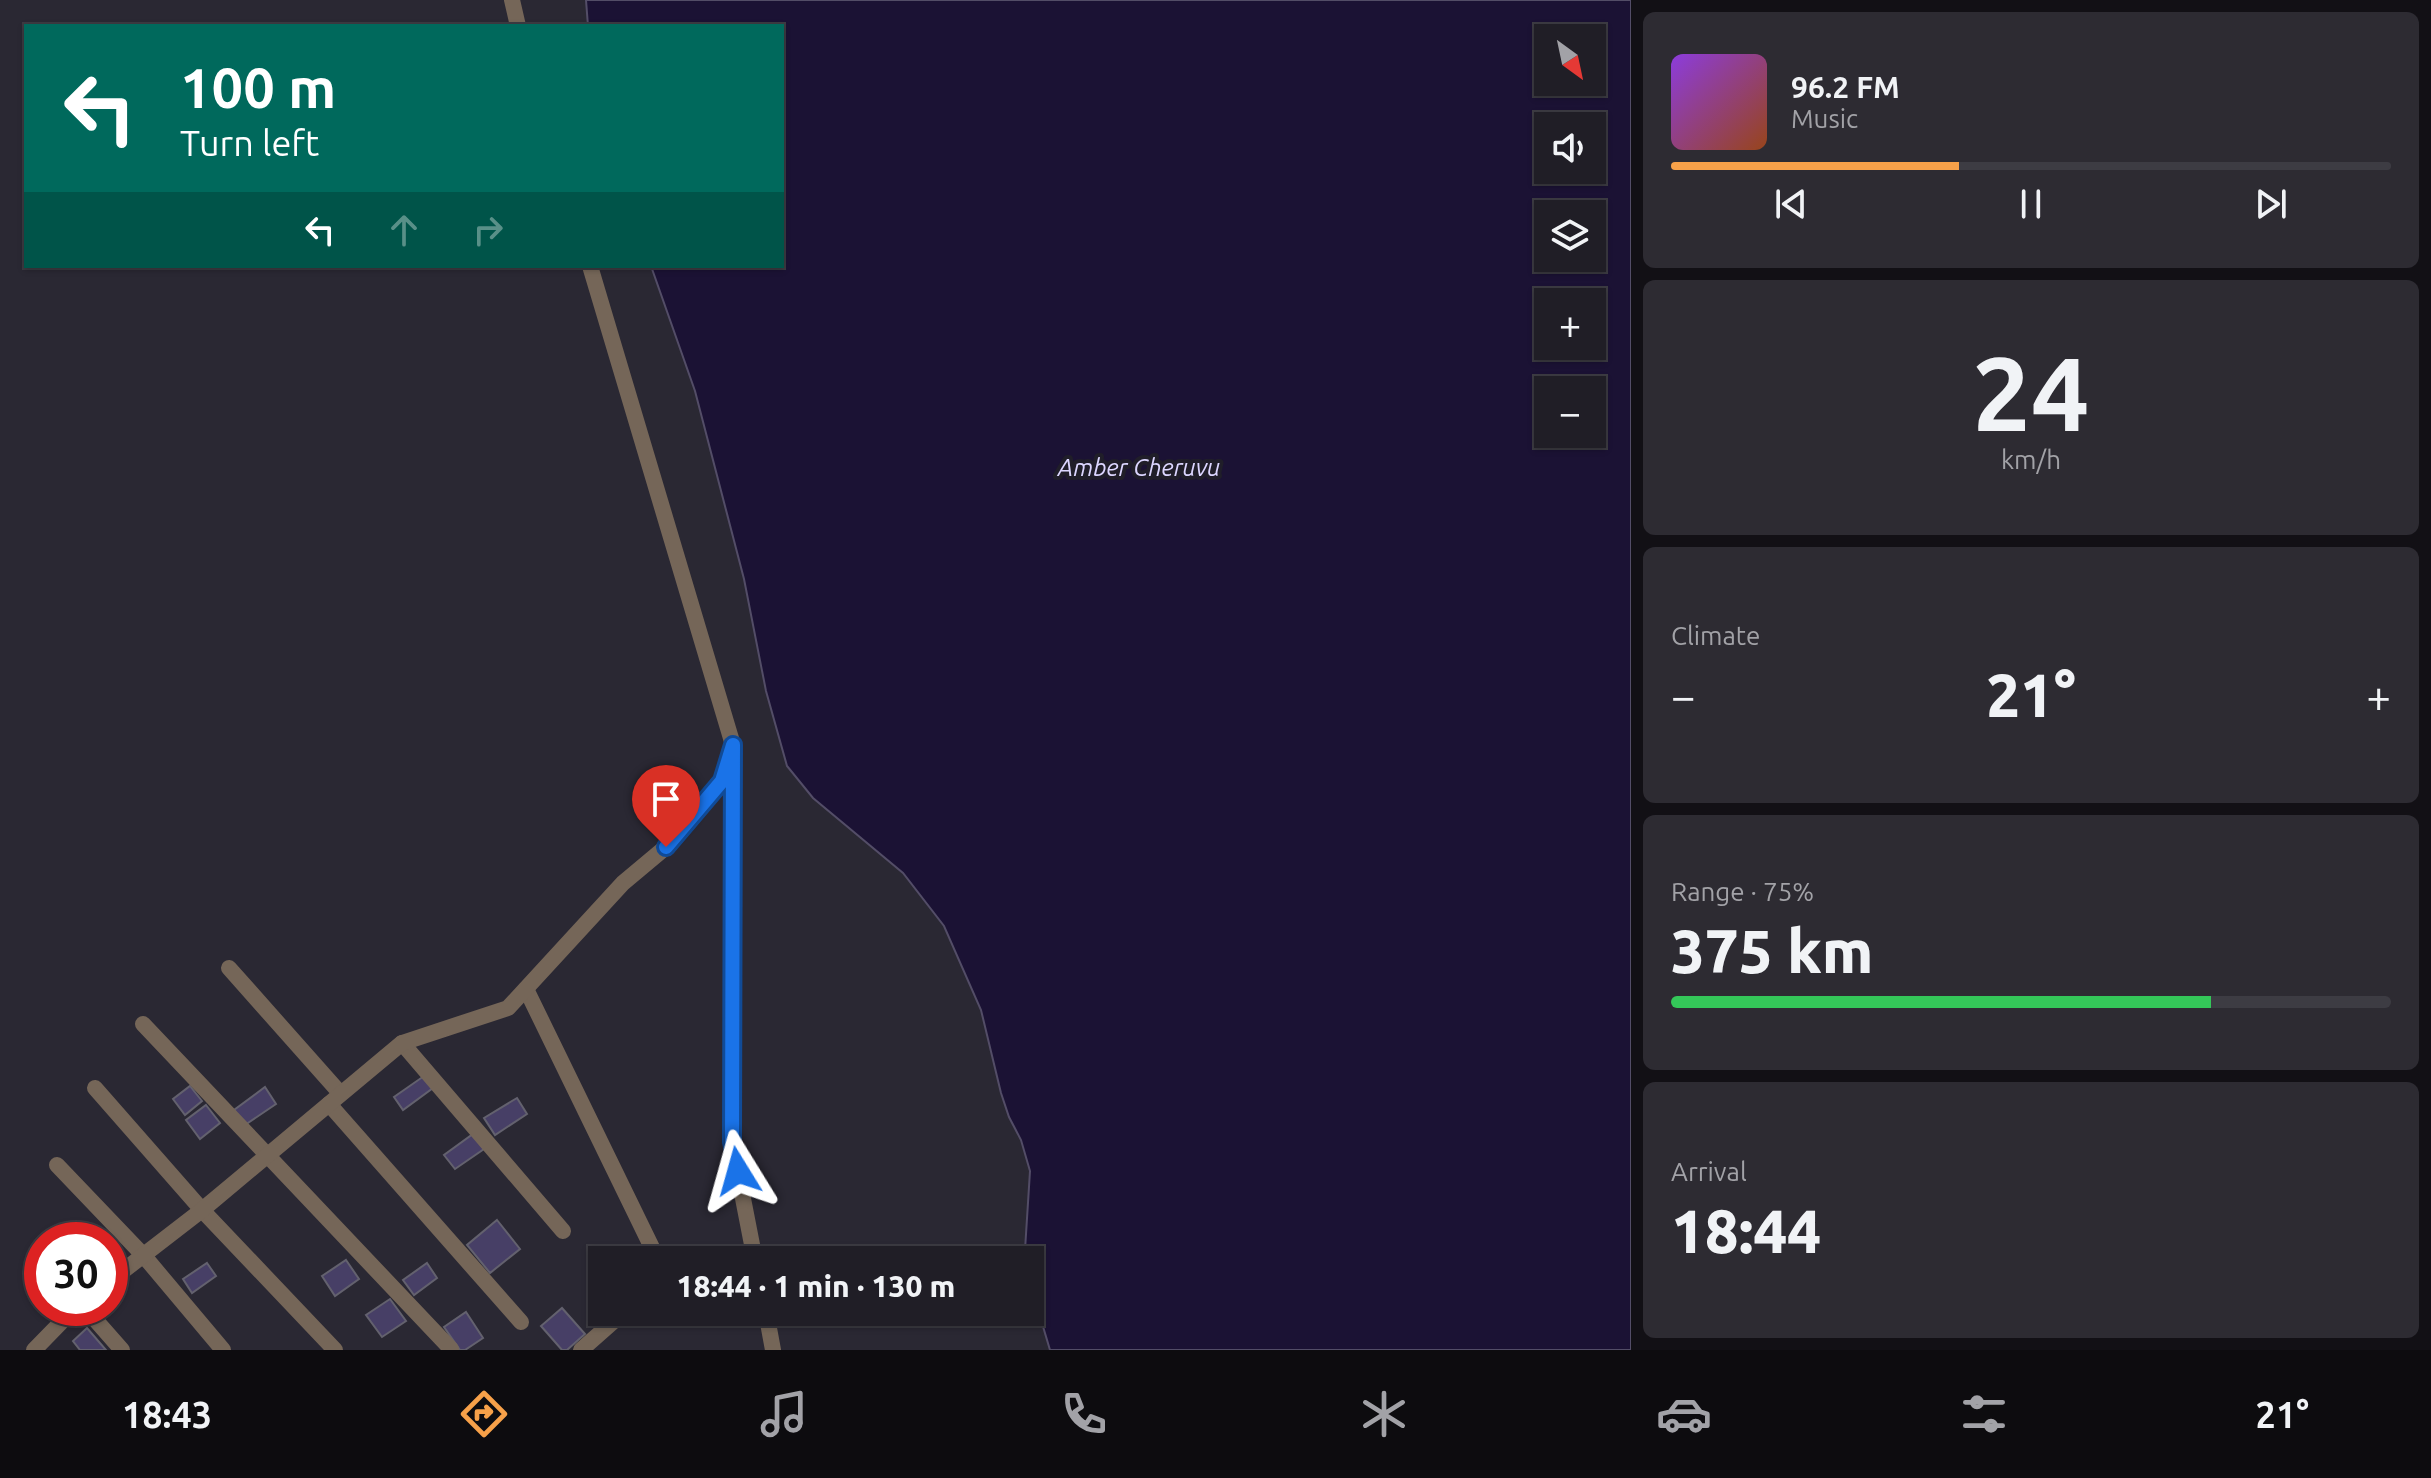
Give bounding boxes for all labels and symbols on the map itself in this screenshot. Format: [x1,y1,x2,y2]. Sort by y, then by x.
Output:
north arrow [1534,24,1606,96]
water label: Amber Cheruvu [1057,454,1220,481]
pin [632,765,700,847]
position arrow [696,1129,780,1213]
speed limit sign: 30 [24,1222,128,1326]

